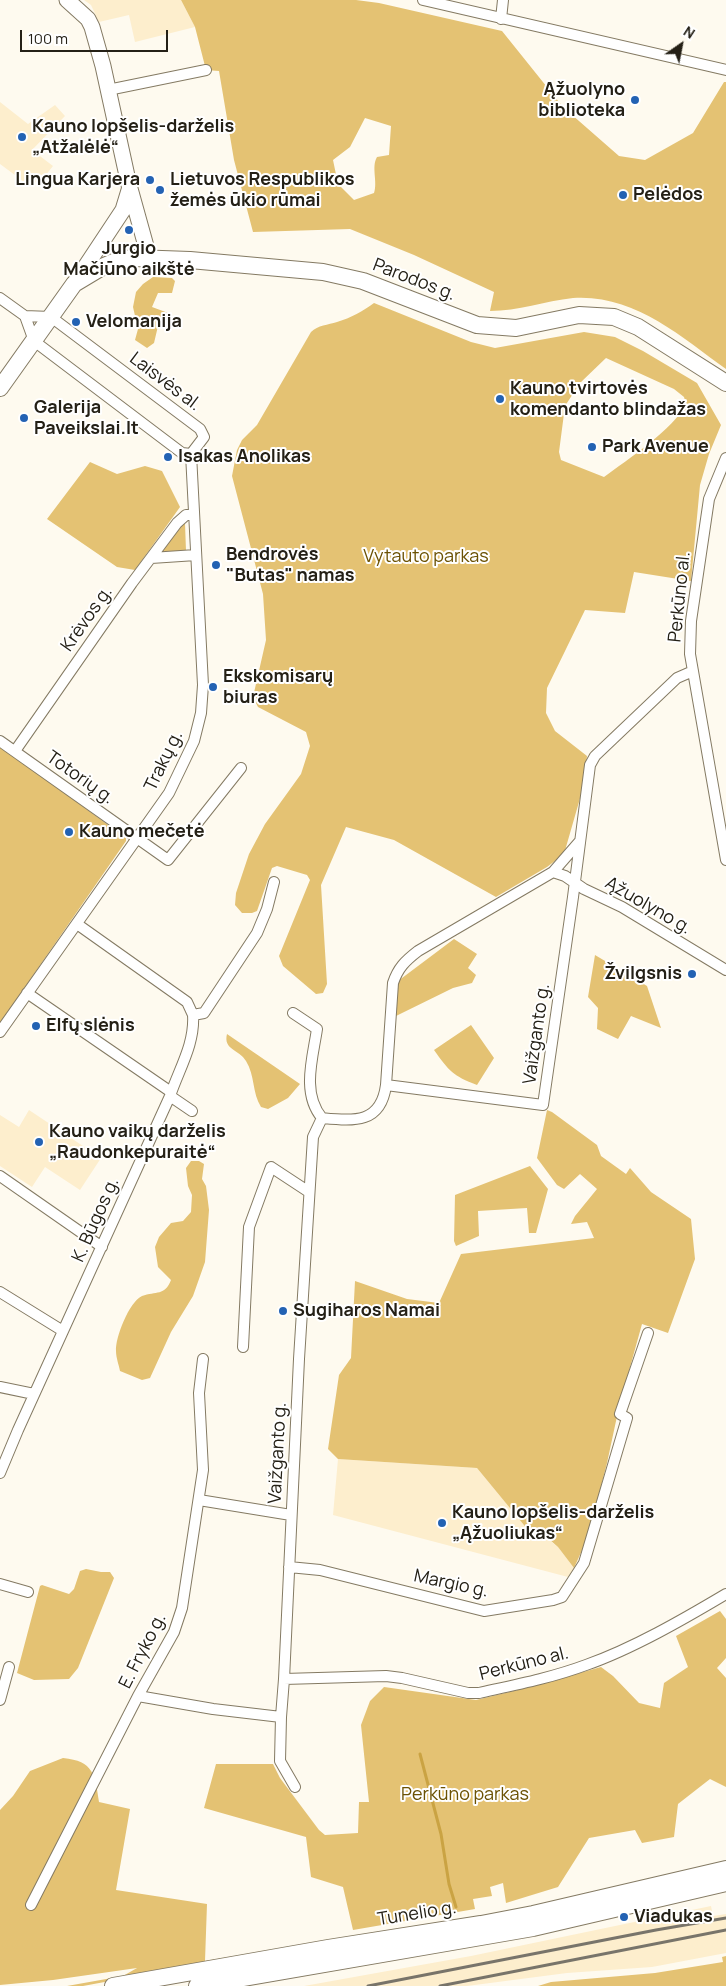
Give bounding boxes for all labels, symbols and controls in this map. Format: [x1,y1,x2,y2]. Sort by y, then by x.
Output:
scale bar [22,20,170,52]
north arrow [656,20,706,70]
text: N [680,21,699,43]
text: 100 m [28,28,68,49]
place label: Ąžuolyno biblioteka [538,79,625,122]
marker: Ąžuolyno biblioteka [629,94,641,106]
place label: Kauno lopšelis-darželis „Atžalėlė“ [32,116,234,158]
marker: Kauno lopšelis-darželis „Atžalėlė“ [16,131,28,143]
place label: Lingua Karjera [15,169,140,191]
place label: Lietuvos Respublikos žemės ūkio rūmai [170,169,355,212]
marker: Lingua Karjera [144,174,156,186]
marker: Lietuvos Respublikos žemės ūkio rūmai [154,184,166,196]
place label: Pelėdos [633,184,703,206]
marker: Pelėdos [617,189,629,201]
marker: Jurgio Mačiūno aikštė [123,224,135,236]
place label: Jurgio Mačiūno aikštė [63,238,195,280]
street label: Parodos g. [370,254,458,306]
place label: Velomanija [86,311,182,333]
marker: Velomanija [70,316,82,328]
street label: Laisvės al. [125,348,205,416]
place label: Kauno tvirtovės komendanto blindažas [510,378,706,420]
marker: Kauno tvirtovės komendanto blindažas [494,393,506,405]
place label: Galerija Paveikslai.lt [34,397,139,439]
marker: Galerija Paveikslai.lt [18,412,30,424]
place label: Park Avenue [602,436,709,458]
marker: Park Avenue [586,441,598,453]
place label: Isakas Anolikas [178,446,311,468]
marker: Isakas Anolikas [162,451,174,463]
place label: Bendrovės "Butas" namas [226,544,355,586]
park label: Vytauto parkas [363,546,489,568]
street label: Perkūno al. [664,551,696,643]
marker: Bendrovės "Butas" namas [210,559,222,571]
street label: Krėvos g. [57,582,117,656]
place label: Ekskomisarų biuras [223,666,333,709]
marker: Ekskomisarų biuras [207,681,219,693]
street label: Trakų g. [140,727,188,795]
street label: Totorių g. [42,747,118,809]
place label: Kauno mečetė [79,821,205,843]
marker: Kauno mečetė [63,826,75,838]
street label: Ąžuolyno g. [601,873,695,939]
place label: Žvilgsnis [604,963,682,985]
marker: Žvilgsnis [686,968,698,980]
street label: Vaižganto g. [519,982,555,1086]
place label: Elfų slėnis [46,1015,135,1037]
marker: Elfų slėnis [30,1020,42,1032]
place label: Kauno vaikų darželis „Raudonkepuraitė“ [49,1121,226,1164]
marker: Kauno vaikų darželis „Raudonkepuraitė“ [33,1136,45,1148]
street label: K. Būgos g. [68,1174,124,1266]
place label: Sugiharos Namai [293,1300,440,1322]
marker: Sugiharos Namai [277,1305,289,1317]
street label: Vaižganto g. [265,1402,291,1504]
place label: Kauno lopšelis-darželis „Ąžuoliukas“ [452,1502,654,1545]
marker: Kauno lopšelis-darželis „Ąžuoliukas“ [436,1517,448,1529]
street label: Margio g. [412,1566,490,1602]
street label: E. Fryko g. [115,1610,171,1692]
street label: Perkūno al. [477,1643,571,1685]
park label: Perkūno parkas [401,1784,529,1806]
street label: Tunelio g. [376,1897,458,1931]
place label: Viadukas [634,1906,713,1928]
marker: Viadukas [618,1911,630,1923]

